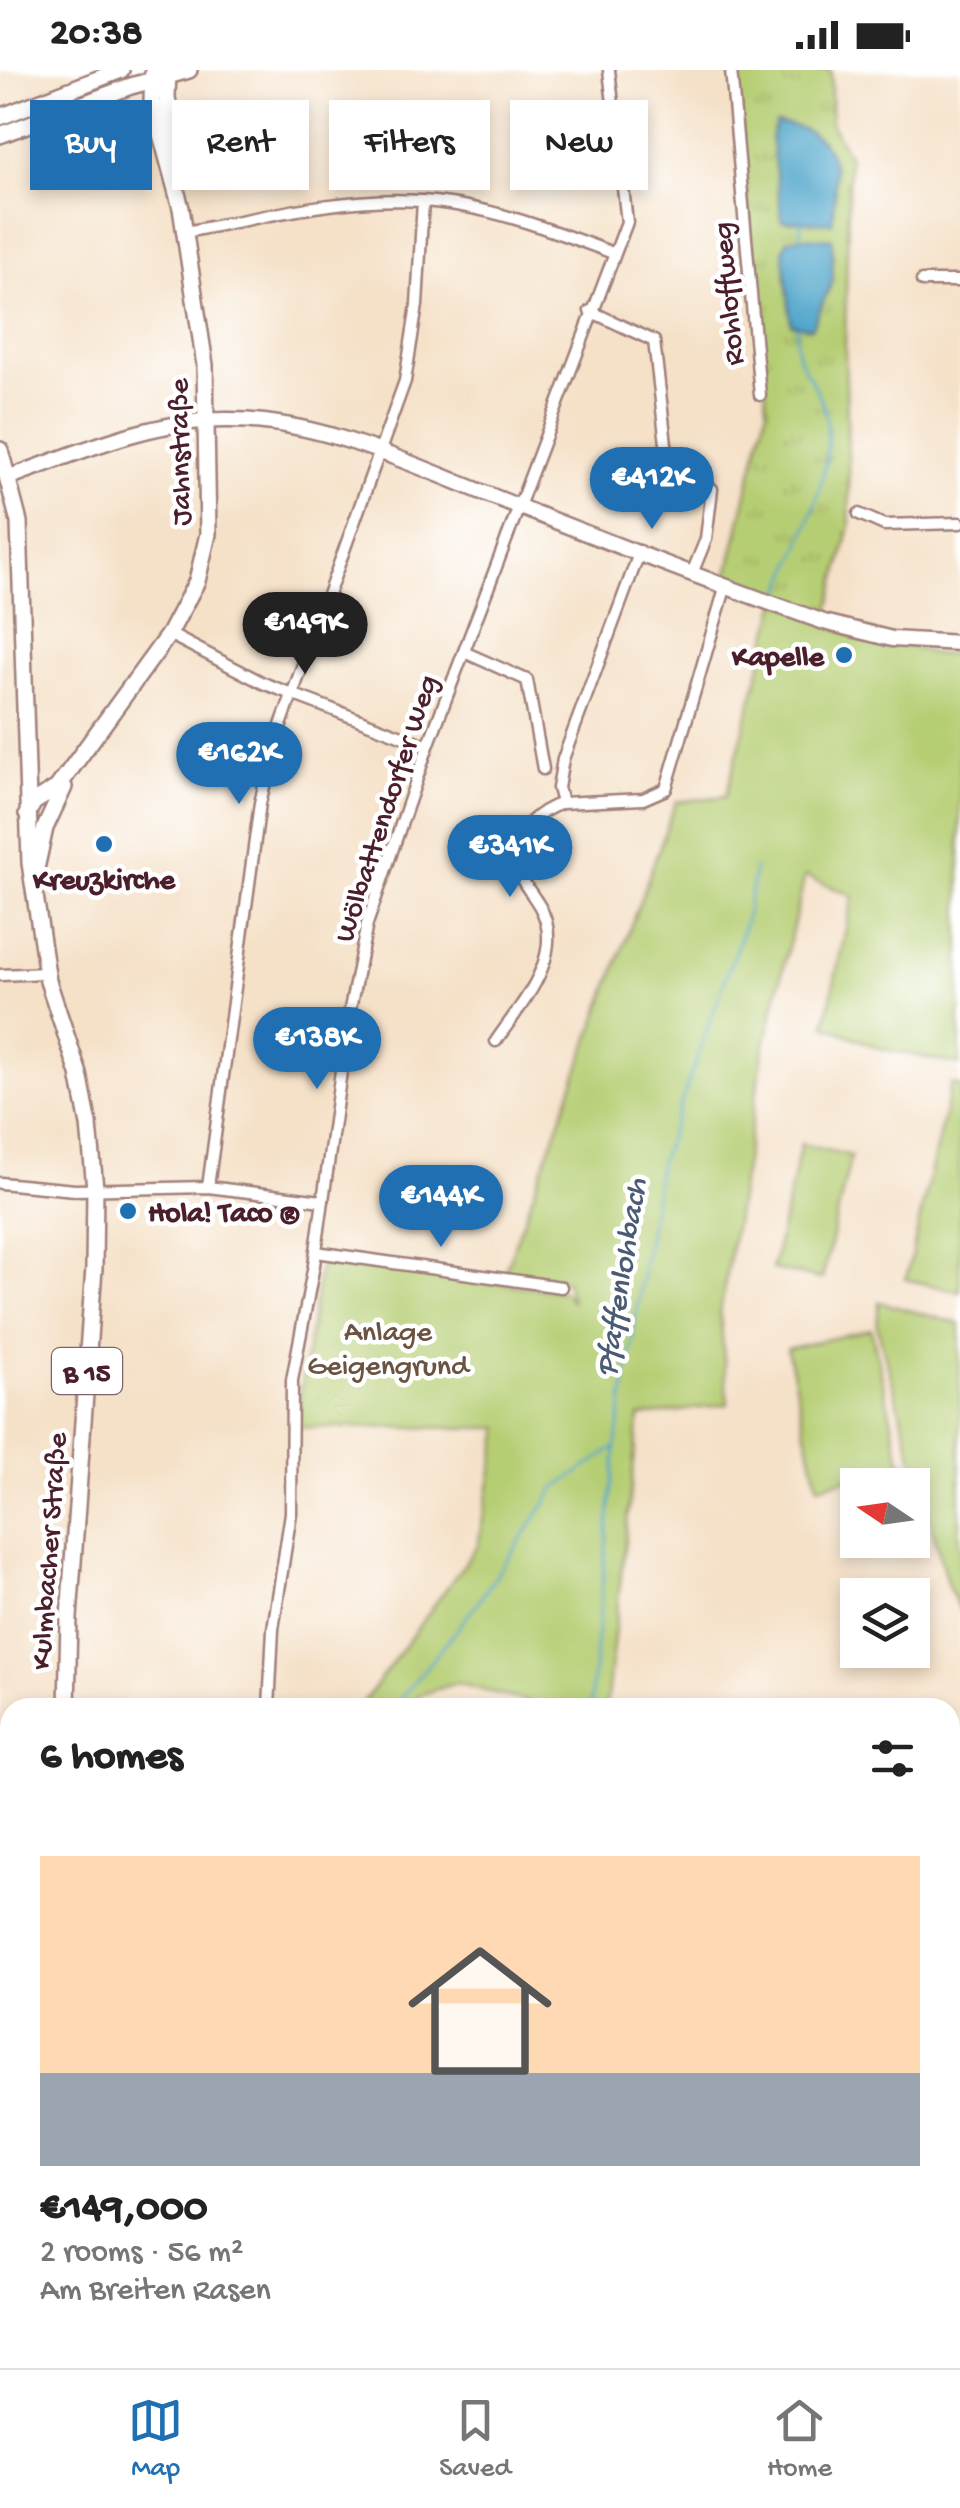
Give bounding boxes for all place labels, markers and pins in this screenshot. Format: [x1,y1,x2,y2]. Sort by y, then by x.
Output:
pin: €412K [582,447,722,532]
pin: €149K [235,592,375,677]
place label: Kapelle [731,642,826,677]
marker: Kapelle [833,644,855,666]
pin: €162K [169,722,309,807]
pin: €341K [440,815,580,900]
marker: Kreuzkirche [93,833,115,855]
place label: Kreuzkirche [32,865,177,900]
pin: €138K [247,1007,387,1092]
pin: €144K [371,1165,511,1250]
place label: Hola! Taco ® [148,1198,300,1233]
marker: Hola! Taco ® [117,1200,139,1222]

